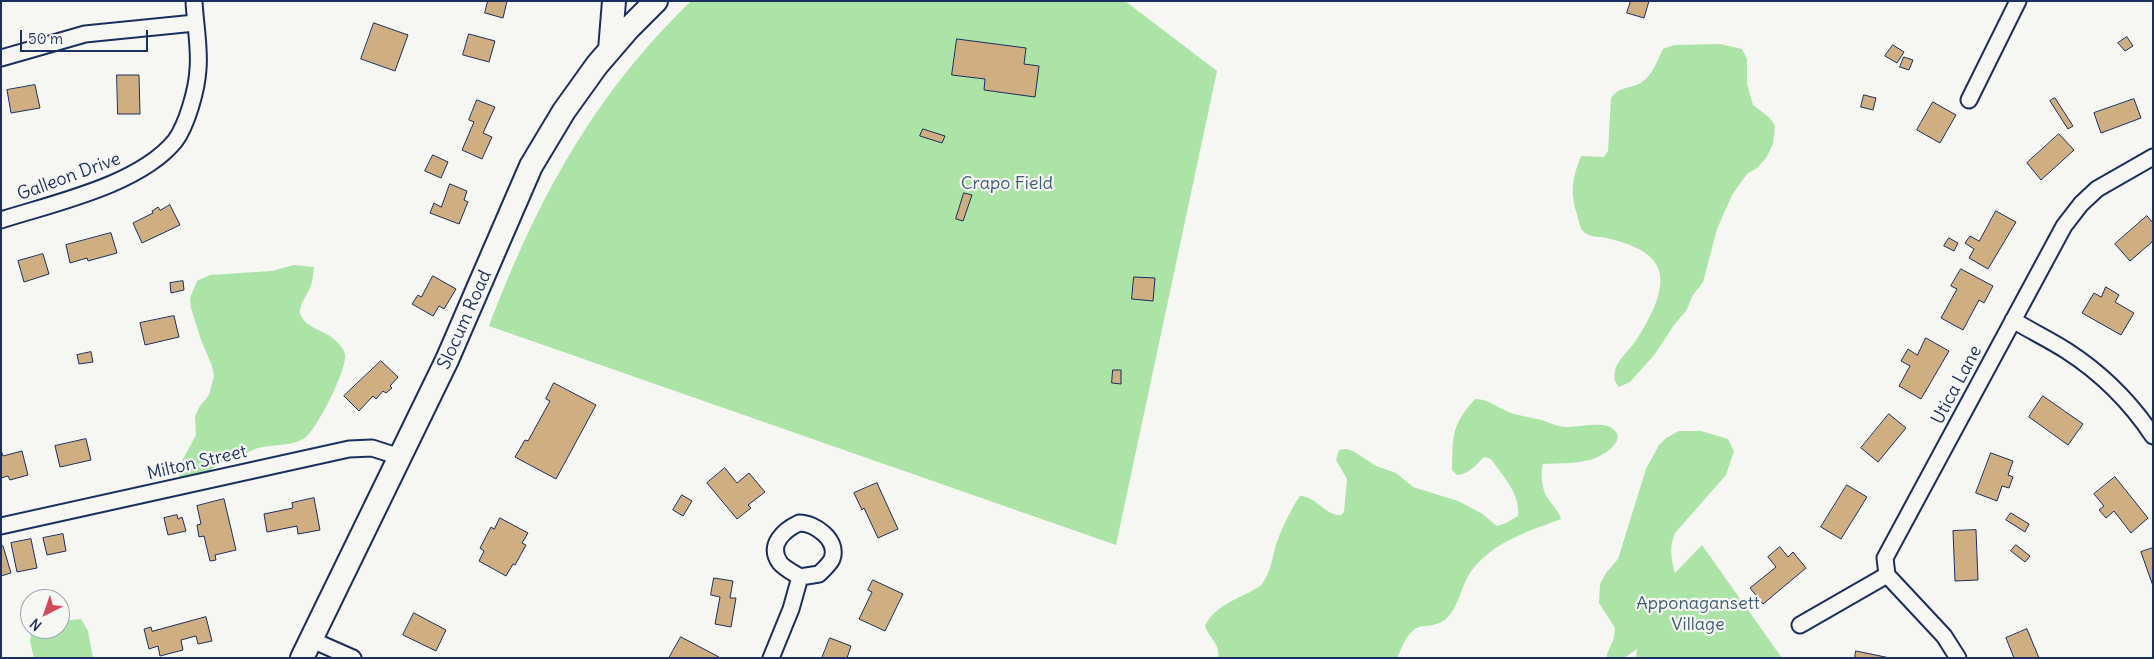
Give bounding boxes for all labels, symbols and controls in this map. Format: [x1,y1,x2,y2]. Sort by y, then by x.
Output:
scale bar [22,20,150,52]
text: 50 m [28,29,63,48]
street label: Galleon Drive [14,148,124,206]
park label: Crapo Field [961,173,1053,195]
street label: Slocum Road [434,267,496,373]
street label: Utica Lane [1927,342,1987,428]
street label: Milton Street [145,441,249,485]
north arrow [20,589,70,639]
park label: Apponagansett Village [1636,593,1760,636]
text: N [26,615,45,635]

